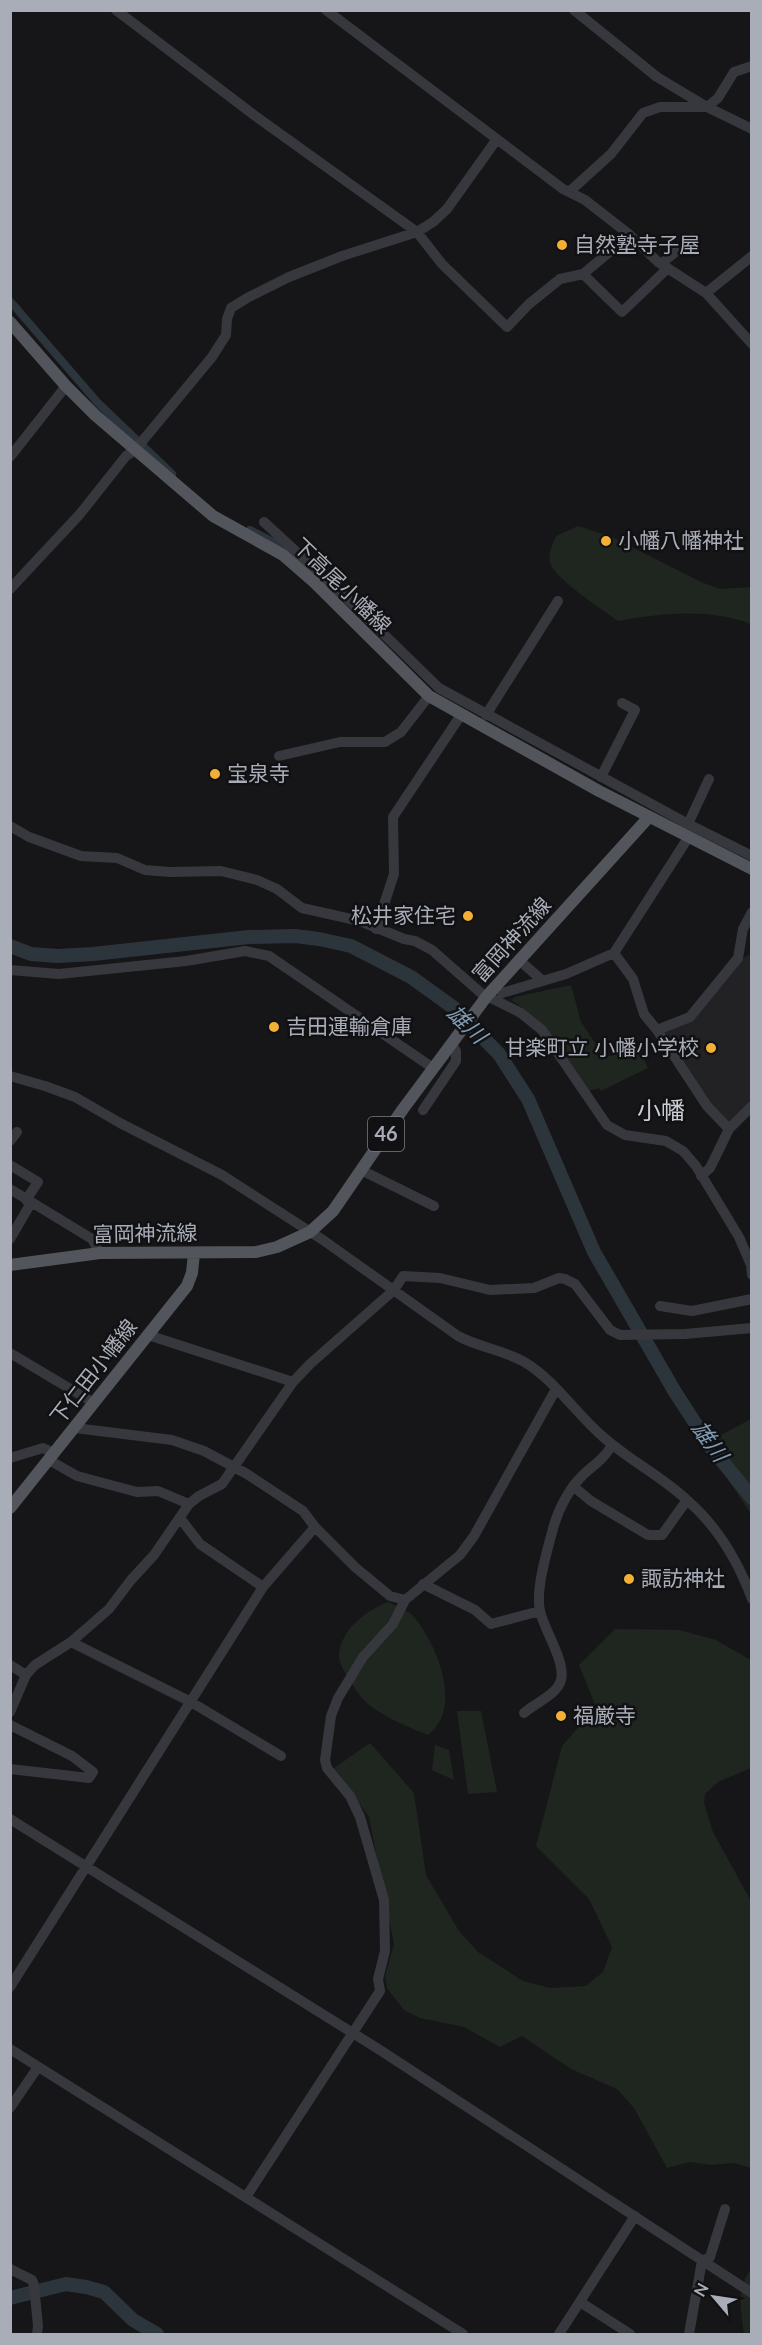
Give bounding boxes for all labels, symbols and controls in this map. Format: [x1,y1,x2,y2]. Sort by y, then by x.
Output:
place label: 自然塾寺子屋 [574,231,700,256]
marker: 自然塾寺子屋 [555,238,569,252]
place label: 小幡八幡神社 [618,527,744,552]
street label: 下高尾小幡線 [289,532,397,638]
marker: 小幡八幡神社 [599,534,613,548]
place label: 宝泉寺 [227,760,290,785]
marker: 宝泉寺 [208,767,222,781]
street label: 富岡神流線 [466,892,555,986]
place label: 松井家住宅 [351,902,456,927]
marker: 松井家住宅 [461,909,475,923]
water label: 雄川 [442,999,494,1050]
place label: 吉田運輸倉庫 [286,1013,412,1038]
marker: 吉田運輸倉庫 [267,1020,281,1034]
place label: 甘楽町立 小幡小学校 [505,1034,699,1059]
marker: 甘楽町立 小幡小学校 [704,1041,718,1055]
district label: 小幡 [637,1095,685,1124]
road number: 46 [368,1117,404,1151]
street label: 富岡神流線 [92,1219,198,1246]
street label: 下仁田小幡線 [44,1314,141,1428]
water label: 雄川 [687,1415,735,1468]
place label: 諏訪神社 [641,1565,725,1590]
marker: 諏訪神社 [622,1572,636,1586]
place label: 福厳寺 [573,1702,636,1727]
marker: 福厳寺 [554,1709,568,1723]
north arrow [684,2267,744,2327]
text: N [689,2279,712,2299]

